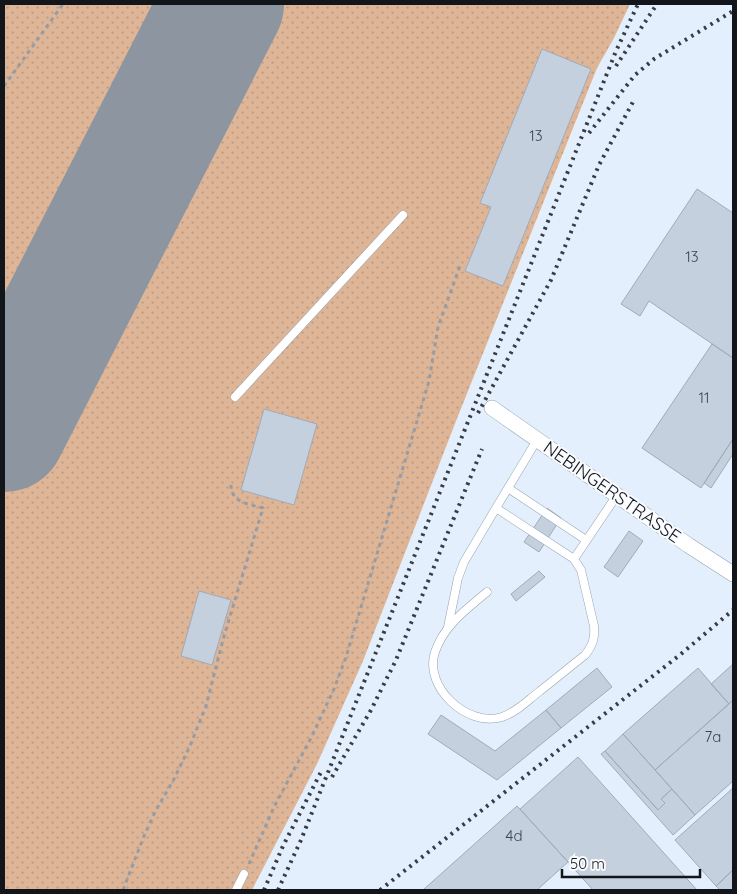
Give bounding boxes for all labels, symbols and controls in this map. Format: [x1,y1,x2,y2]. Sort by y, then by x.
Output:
house number: 13 [529,126,543,145]
house number: 13 [685,247,699,266]
house number: 11 [698,388,710,407]
street label: NEBINGERSTRASSE [539,436,685,548]
house number: 7a [705,727,721,746]
house number: 4d [506,826,523,845]
scale bar [562,846,700,878]
text: 50 m [570,854,605,873]

